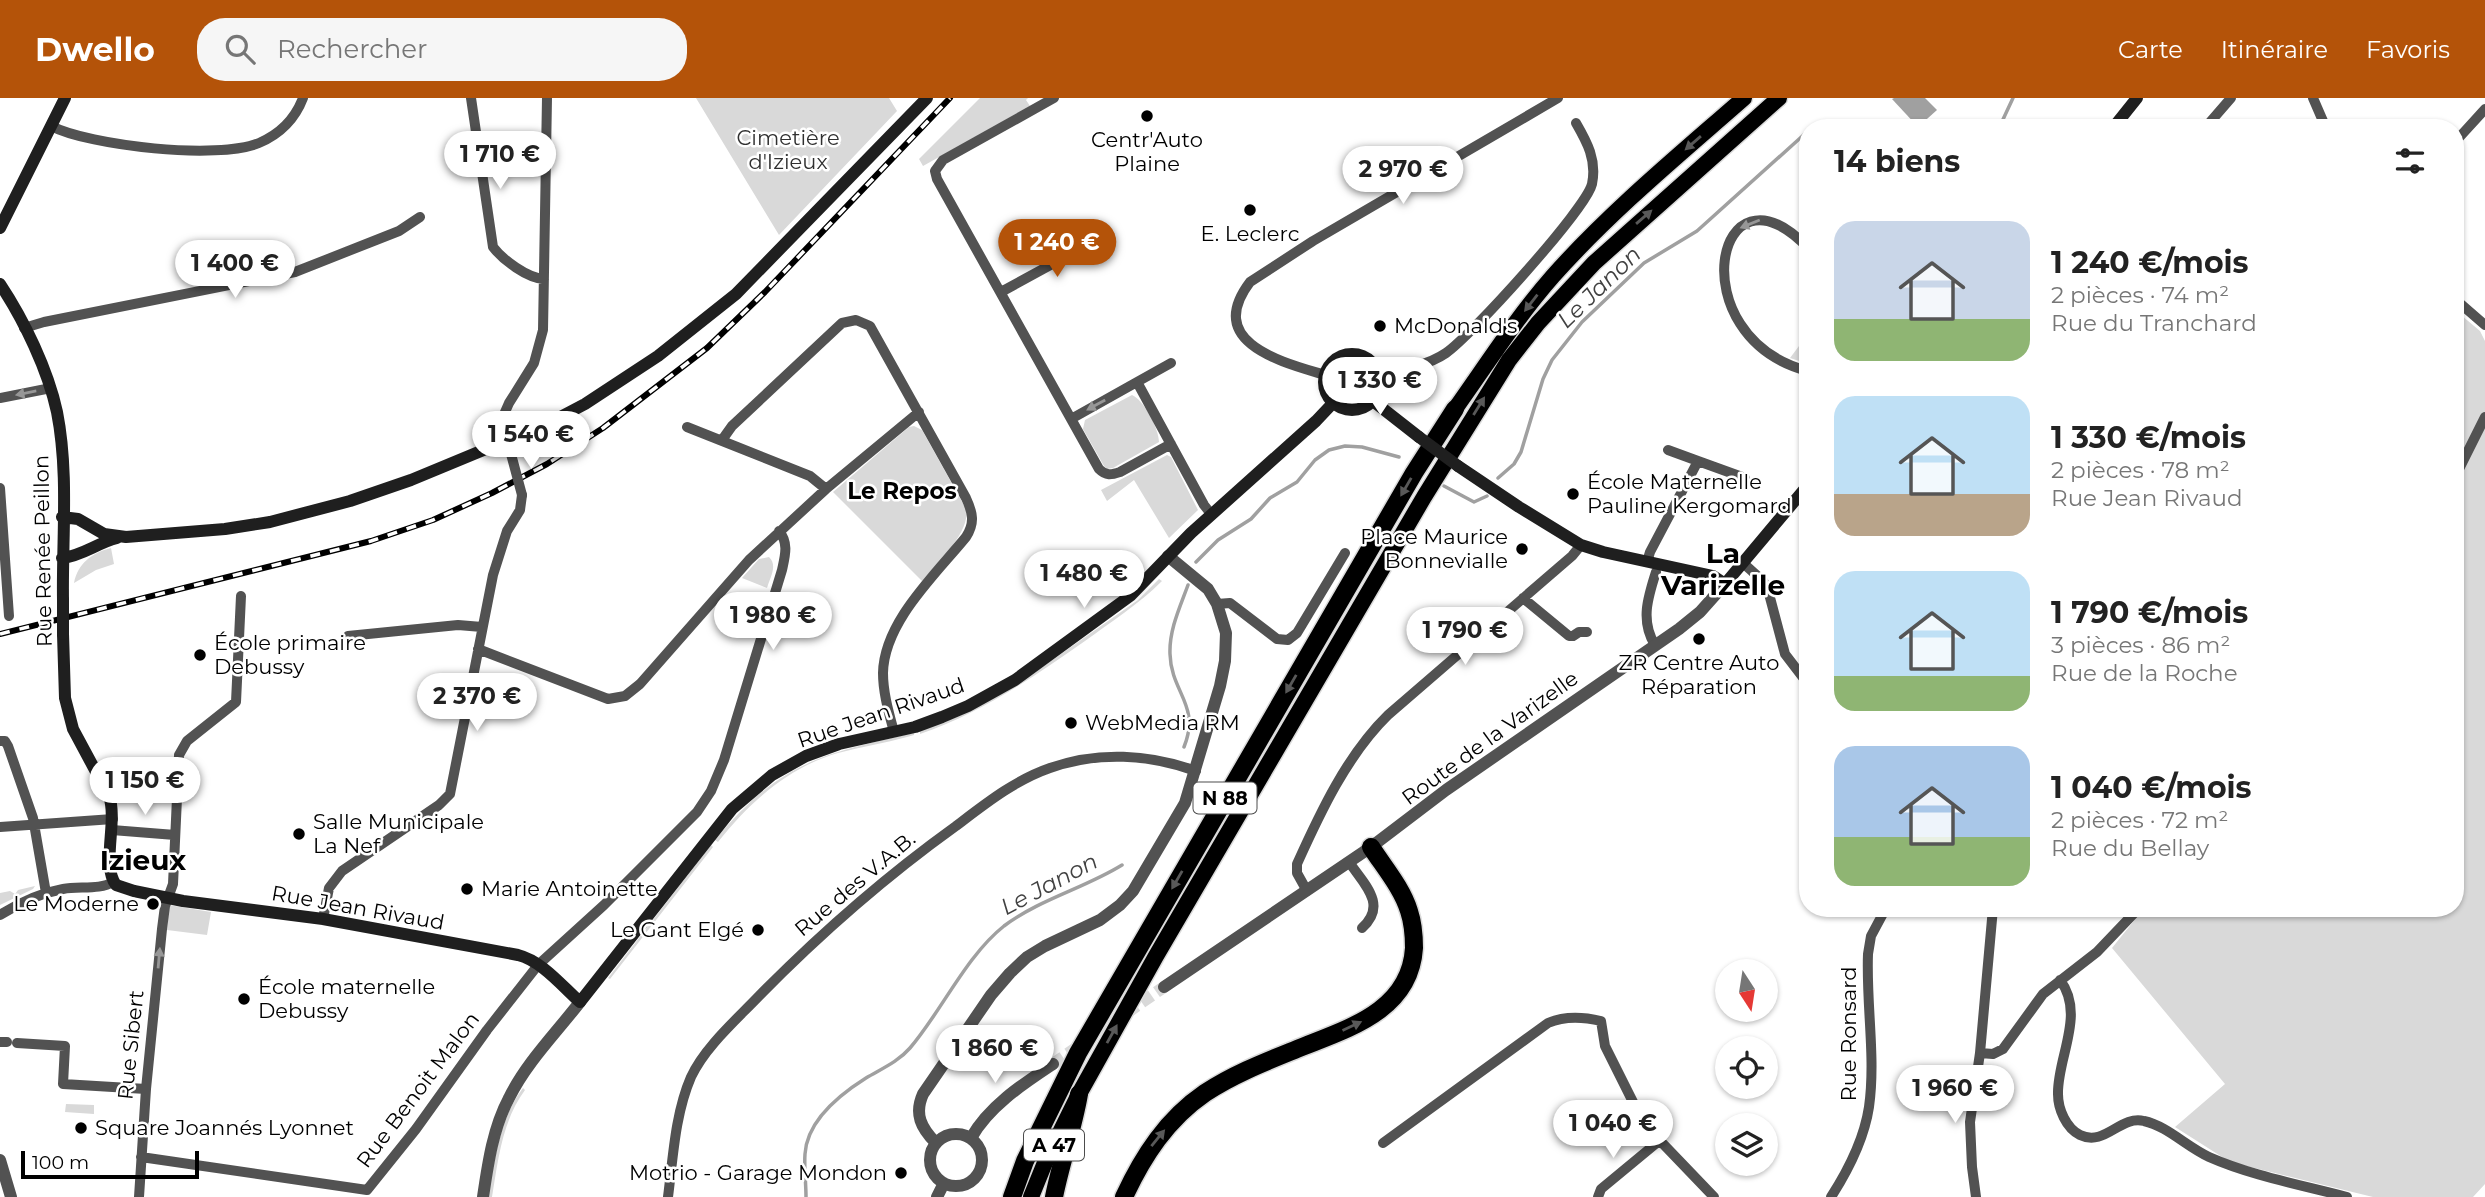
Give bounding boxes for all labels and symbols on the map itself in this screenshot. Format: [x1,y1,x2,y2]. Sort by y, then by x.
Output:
marker: Centr'Auto Plaine [1139,108,1155,124]
park label: Cimetière d'Izieux [736,125,840,174]
place label: Centr'Auto Plaine [1091,127,1203,176]
pin: 1 710 € [435,132,565,191]
one-way arrow [1684,135,1702,151]
pin: 2 970 € [1338,146,1468,206]
marker: E. Leclerc [1242,202,1258,218]
one-way arrow [1635,210,1652,226]
one-way arrow [1739,219,1760,230]
pin: 1 240 € [992,220,1122,279]
place label: E. Leclerc [1200,221,1300,246]
pin: 1 400 € [170,240,300,300]
water label: Le Janon [1551,240,1647,334]
one-way arrow [1525,294,1539,312]
place label: McDonald's [1394,313,1517,338]
marker: McDonald's [1372,318,1388,334]
pin: 1 330 € [1315,358,1445,417]
one-way arrow [15,388,37,399]
one-way arrow [1472,397,1485,416]
one-way arrow [1087,399,1106,411]
pin: 1 540 € [466,412,596,471]
street label: Rue Renée Peillon [28,455,57,647]
place label: École Maternelle Pauline Kergomard [1587,469,1792,518]
district label: Le Repos [847,477,957,505]
one-way arrow [1400,477,1412,497]
marker: École Maternelle Pauline Kergomard [1565,486,1581,502]
place label: Place Maurice Bonnevialle [1360,524,1508,573]
district label: La Varizelle [1660,536,1785,602]
marker: Place Maurice Bonnevialle [1514,541,1530,557]
pin: 1 480 € [1019,550,1149,610]
pin: 1 980 € [708,592,838,652]
pin: 1 790 € [1400,608,1530,667]
place label: École primaire Debussy [214,630,366,679]
marker: ZR Centre Auto Réparation [1691,631,1707,647]
marker: École primaire Debussy [192,647,208,663]
place label: ZR Centre Auto Réparation [1619,650,1779,699]
street label: Route de la Varizelle [1397,665,1583,810]
street label: Rue Jean Rivaud [794,672,968,753]
pin: 2 370 € [412,674,542,733]
one-way arrow [1285,674,1297,693]
place label: WebMedia RM [1085,710,1240,735]
marker: WebMedia RM [1063,715,1079,731]
pin: 1 150 € [80,758,210,817]
road number: N 88 [1194,782,1256,814]
place label: Salle Municipale La Nef [313,809,484,858]
marker: Salle Municipale La Nef [291,826,307,842]
street label: Rue des V.A.B. [789,826,920,941]
district label: Izieux [100,843,187,877]
water label: Le Janon [996,847,1102,921]
one-way arrow [1171,871,1183,890]
place label: Marie Antoinette [481,876,658,901]
street label: Rue Jean Rivaud [270,880,446,935]
marker: Marie Antoinette [459,881,475,897]
place label: Le Moderne [13,891,139,916]
marker: Le Moderne [145,896,161,912]
place label: Le Gant Elgé [610,917,744,942]
marker: Le Gant Elgé [750,922,766,938]
one-way arrow [154,947,165,969]
north arrow [1715,959,1778,1022]
street label: Rue Ronsard [1836,966,1861,1102]
place label: École maternelle Debussy [258,974,435,1023]
street label: Rue Sibert [112,989,149,1101]
marker: École maternelle Debussy [236,991,252,1007]
street label: Rue Benoit Malon [351,1007,484,1172]
one-way arrow [1342,1020,1362,1032]
one-way arrow [1106,1025,1118,1044]
pin: 1 860 € [930,1026,1060,1085]
pin: 1 960 € [1890,1066,2020,1125]
pin: 1 040 € [1548,1100,1678,1160]
place label: Square Joannés Lyonnet [95,1115,354,1140]
marker: Square Joannés Lyonnet [73,1120,89,1136]
road number: A 47 [1024,1130,1084,1161]
one-way arrow [1151,1130,1166,1148]
scale bar [21,1148,200,1180]
place label: Motrio - Garage Mondon [629,1160,887,1185]
marker: Motrio - Garage Mondon [893,1165,909,1181]

